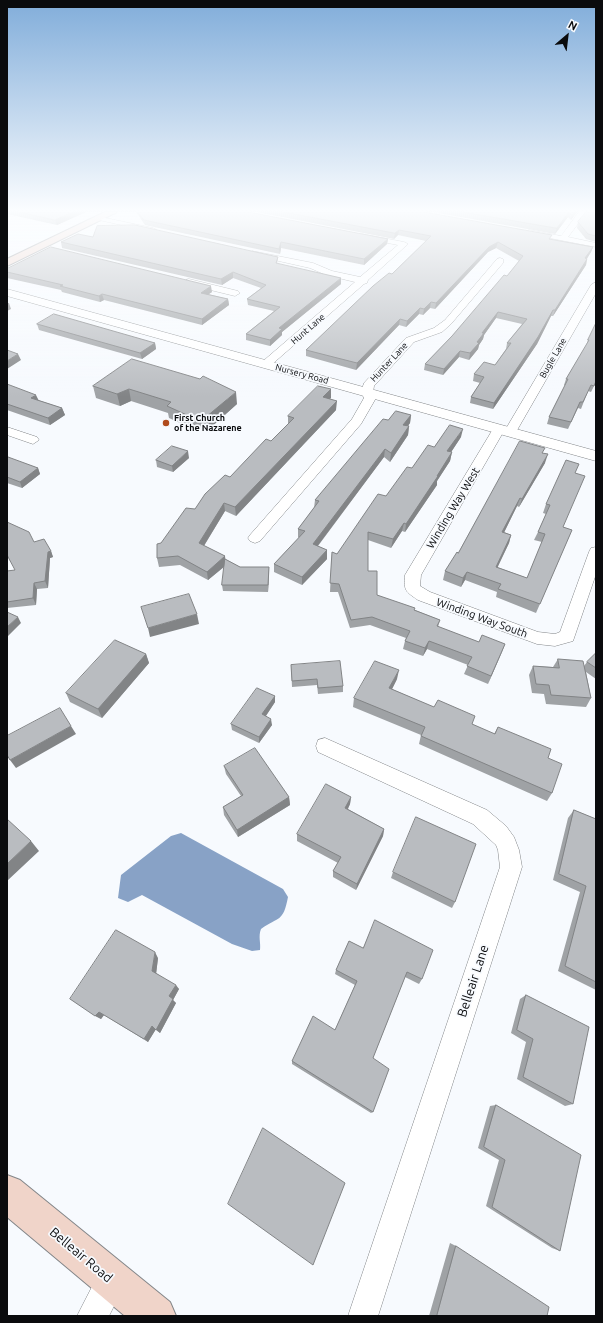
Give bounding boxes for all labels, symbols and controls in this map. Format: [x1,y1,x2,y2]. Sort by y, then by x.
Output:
north arrow [547,16,587,56]
text: N [566,18,579,33]
street label: Hunt Lane [289,311,327,347]
street label: Bugle Lane [537,336,569,380]
street label: Hunter Lane [368,340,410,384]
street label: Nursery Road [274,362,330,386]
place label: First Church of the Nazarene [174,413,242,434]
marker: First Church of the Nazarene [161,418,171,428]
street label: Winding Way West [424,465,482,551]
street label: Winding Way South [435,595,529,641]
street label: Belleair Lane [454,943,492,1019]
street label: Belleair Road [46,1224,116,1286]

